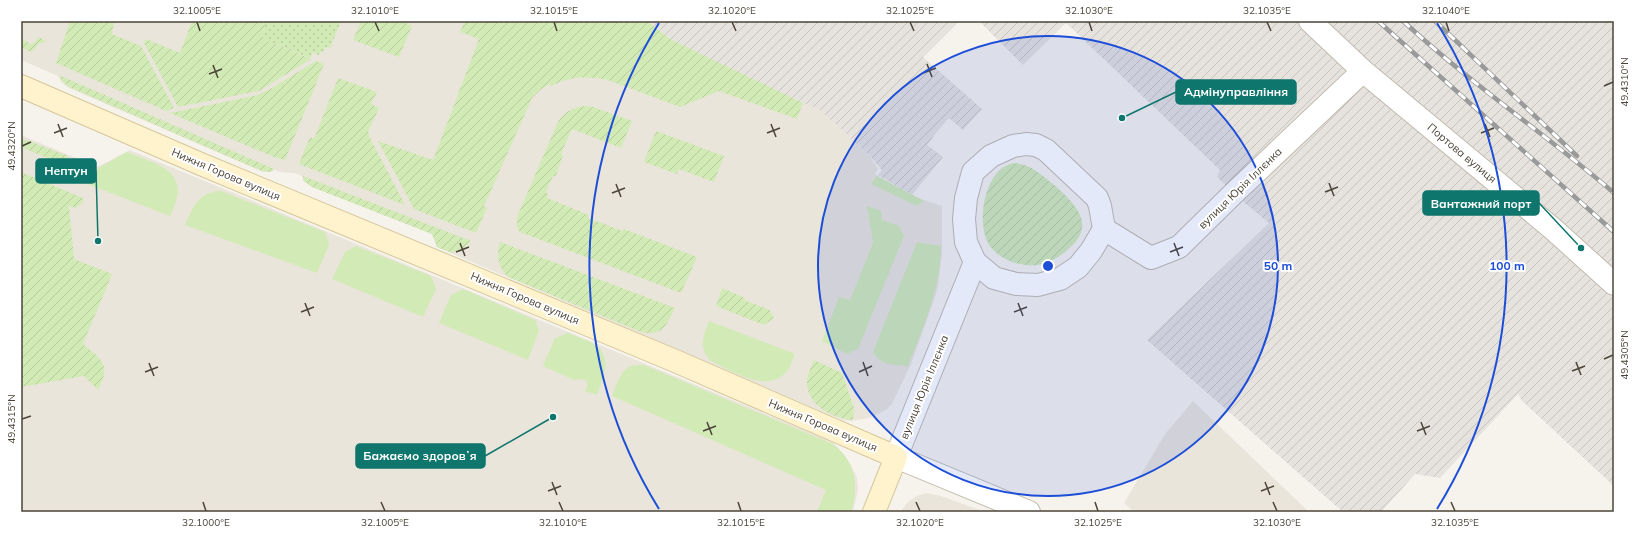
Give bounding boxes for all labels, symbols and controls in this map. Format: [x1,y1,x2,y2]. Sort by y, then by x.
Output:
text: 32.1005°E [173,4,221,17]
text: 32.1010°E [351,4,399,17]
text: 32.1015°E [530,4,578,17]
text: 32.1020°E [708,4,756,17]
text: 32.1025°E [886,4,934,17]
text: 32.1030°E [1065,4,1113,17]
text: 32.1035°E [1243,4,1291,17]
text: 32.1040°E [1422,4,1470,17]
text: 49.4310°N [1618,57,1631,107]
callout: Адмінуправління [1176,80,1296,104]
text: Адмінуправління [1184,84,1288,99]
street label: Портова вулиця [1425,120,1499,186]
text: 49.4320°N [5,121,18,171]
street label: вулиця Юрія Іллєнка [1195,144,1285,232]
street label: Нижня Горова вулиця [169,145,283,203]
callout: Нептун [36,159,96,183]
text: Нептун [44,163,88,178]
callout: Вантажний порт [1423,191,1539,215]
text: Вантажний порт [1431,196,1531,211]
text: 50 m [1264,258,1292,273]
text: 100 m [1489,258,1525,273]
centre of rings [1041,259,1055,273]
street label: Нижня Горова вулиця [468,269,582,327]
text: 49.4305°N [1618,330,1631,380]
street label: вулиця Юрія Іллєнка [897,333,951,441]
text: 49.4315°N [5,394,18,444]
street label: Нижня Горова вулиця [766,396,880,454]
callout: Бажаємо здоровʼя [356,444,485,468]
text: Бажаємо здоровʼя [363,448,477,463]
text: 32.1000°E [182,516,230,529]
text: 32.1005°E [361,516,409,529]
text: 32.1010°E [539,516,587,529]
text: 32.1015°E [717,516,765,529]
text: 32.1020°E [896,516,944,529]
text: 32.1025°E [1074,516,1122,529]
text: 32.1030°E [1253,516,1301,529]
text: 32.1035°E [1431,516,1479,529]

